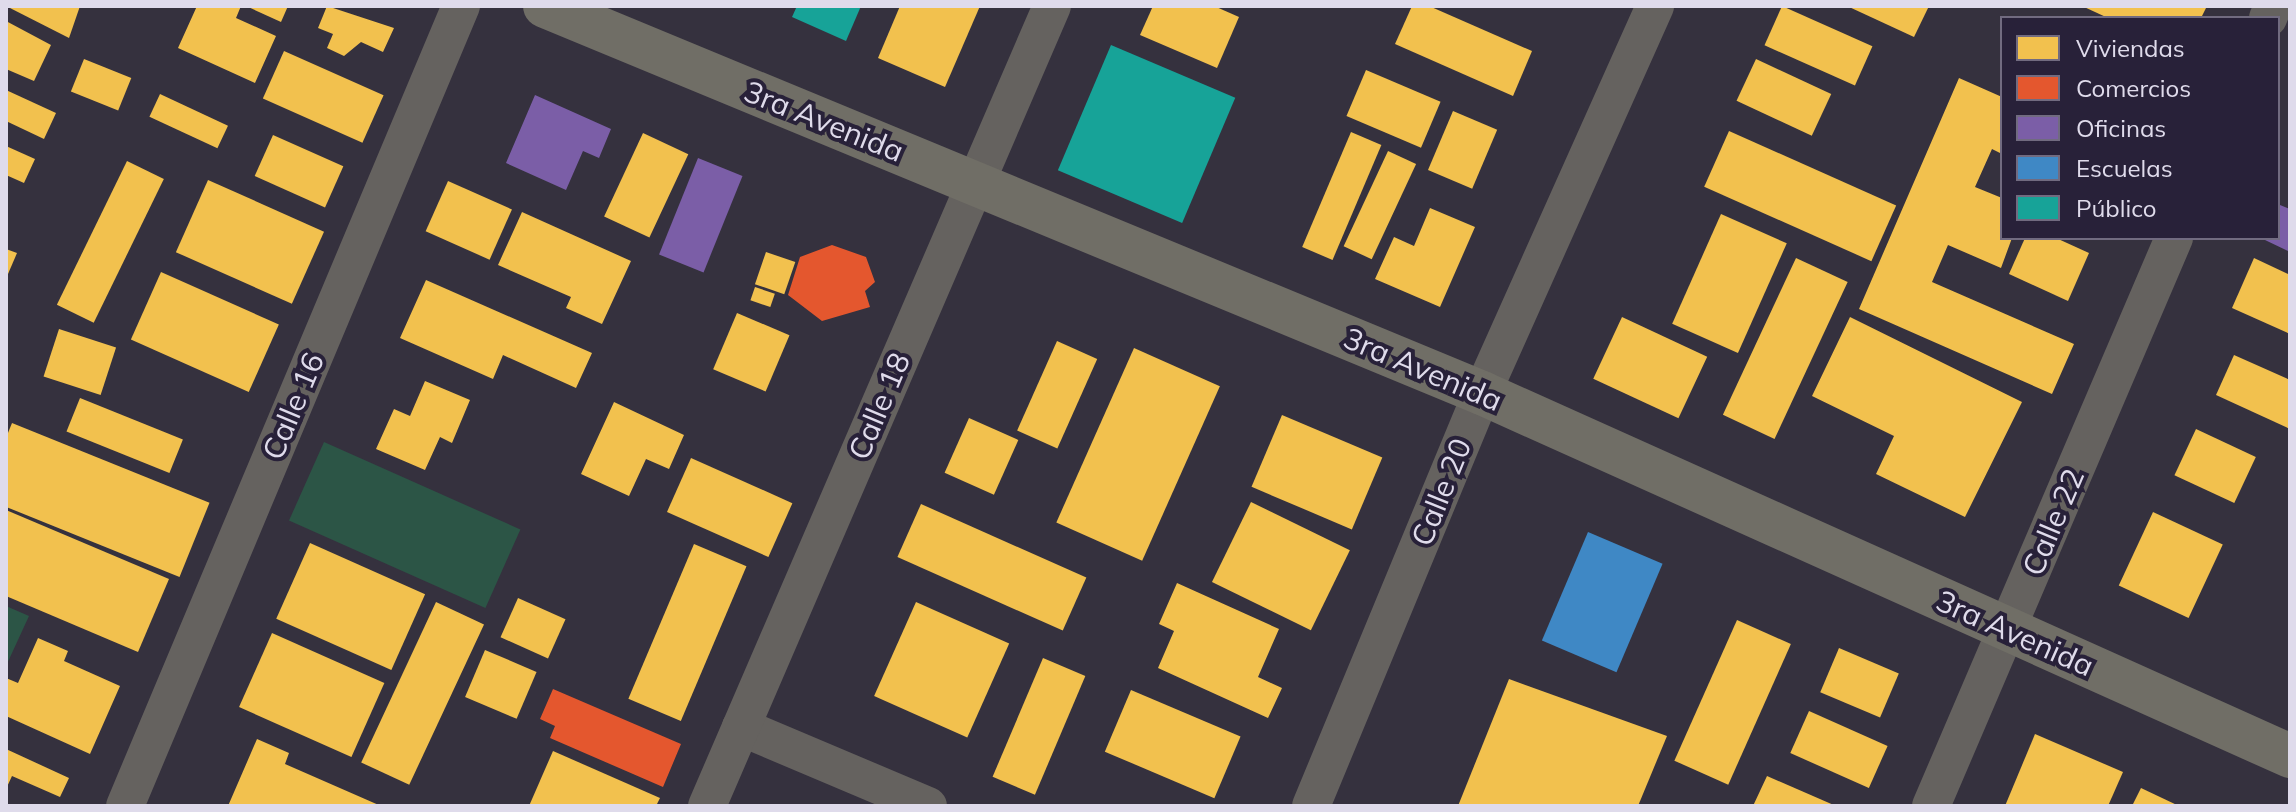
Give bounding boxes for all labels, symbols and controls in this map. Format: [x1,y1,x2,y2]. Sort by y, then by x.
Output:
legend [2000,16,2280,240]
text: Viviendas [2076,33,2185,63]
street label: 3ra Avenida [739,73,909,169]
text: Comercios [2076,73,2191,103]
text: Oficinas [2076,113,2166,143]
text: Escuelas [2076,153,2173,183]
text: Público [2076,193,2157,223]
street label: 3ra Avenida [1338,319,1508,419]
street label: Calle 16 [254,347,332,465]
street label: Calle 18 [840,347,918,465]
street label: Calle 20 [1403,433,1479,551]
street label: Calle 22 [2014,463,2092,581]
street label: 3ra Avenida [1931,582,2099,684]

